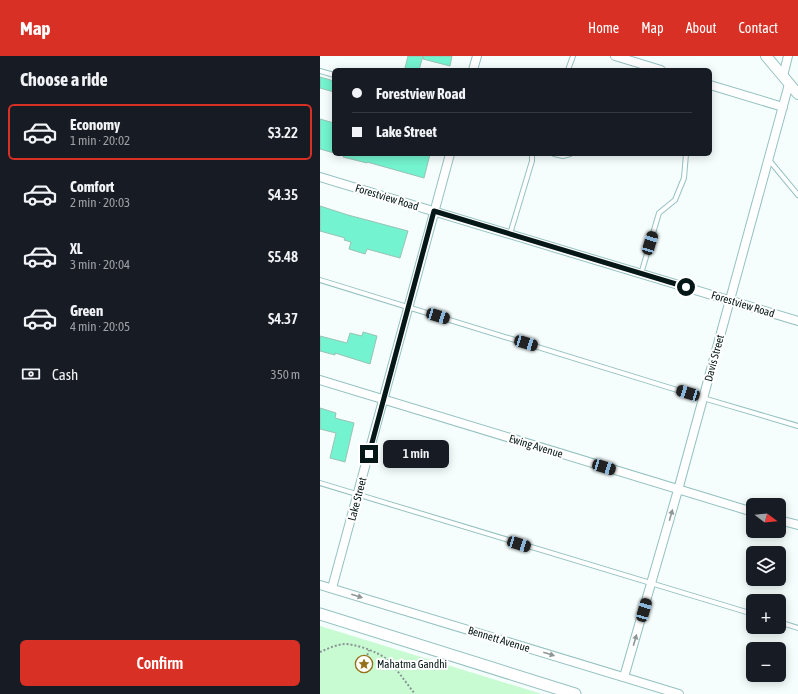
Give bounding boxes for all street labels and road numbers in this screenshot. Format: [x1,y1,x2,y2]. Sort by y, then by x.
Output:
street label: Forestview Road [354,182,420,212]
street label: Forestview Road [710,289,776,319]
street label: Davis Street [702,333,726,383]
street label: Ewing Avenue [508,432,564,460]
street label: Lake Street [345,476,369,522]
street label: Bennett Avenue [467,624,531,654]

